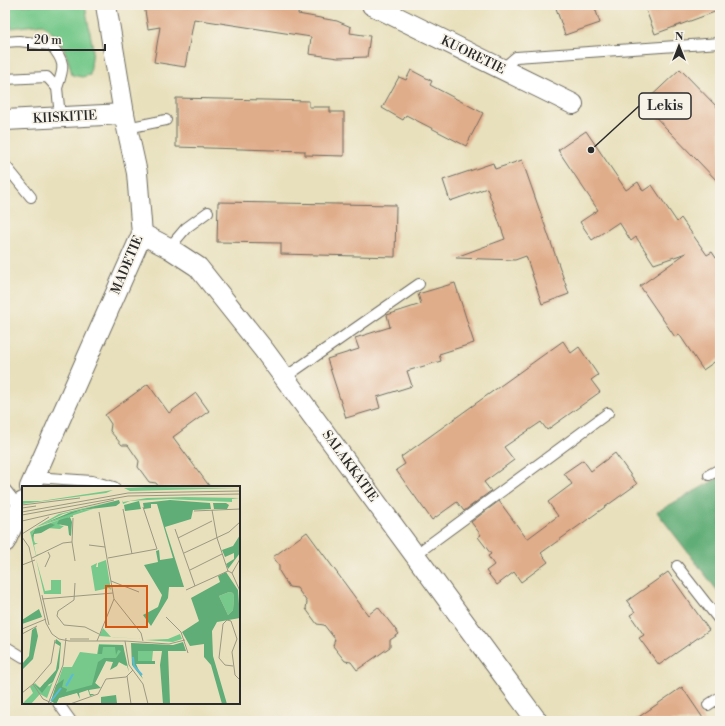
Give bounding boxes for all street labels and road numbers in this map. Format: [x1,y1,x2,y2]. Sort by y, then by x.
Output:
street label: KUORETIE [438,33,508,77]
street label: KIISKITIE [32,107,98,127]
street label: MADETIE [107,233,147,297]
street label: SALAKKATIE [319,427,381,505]

